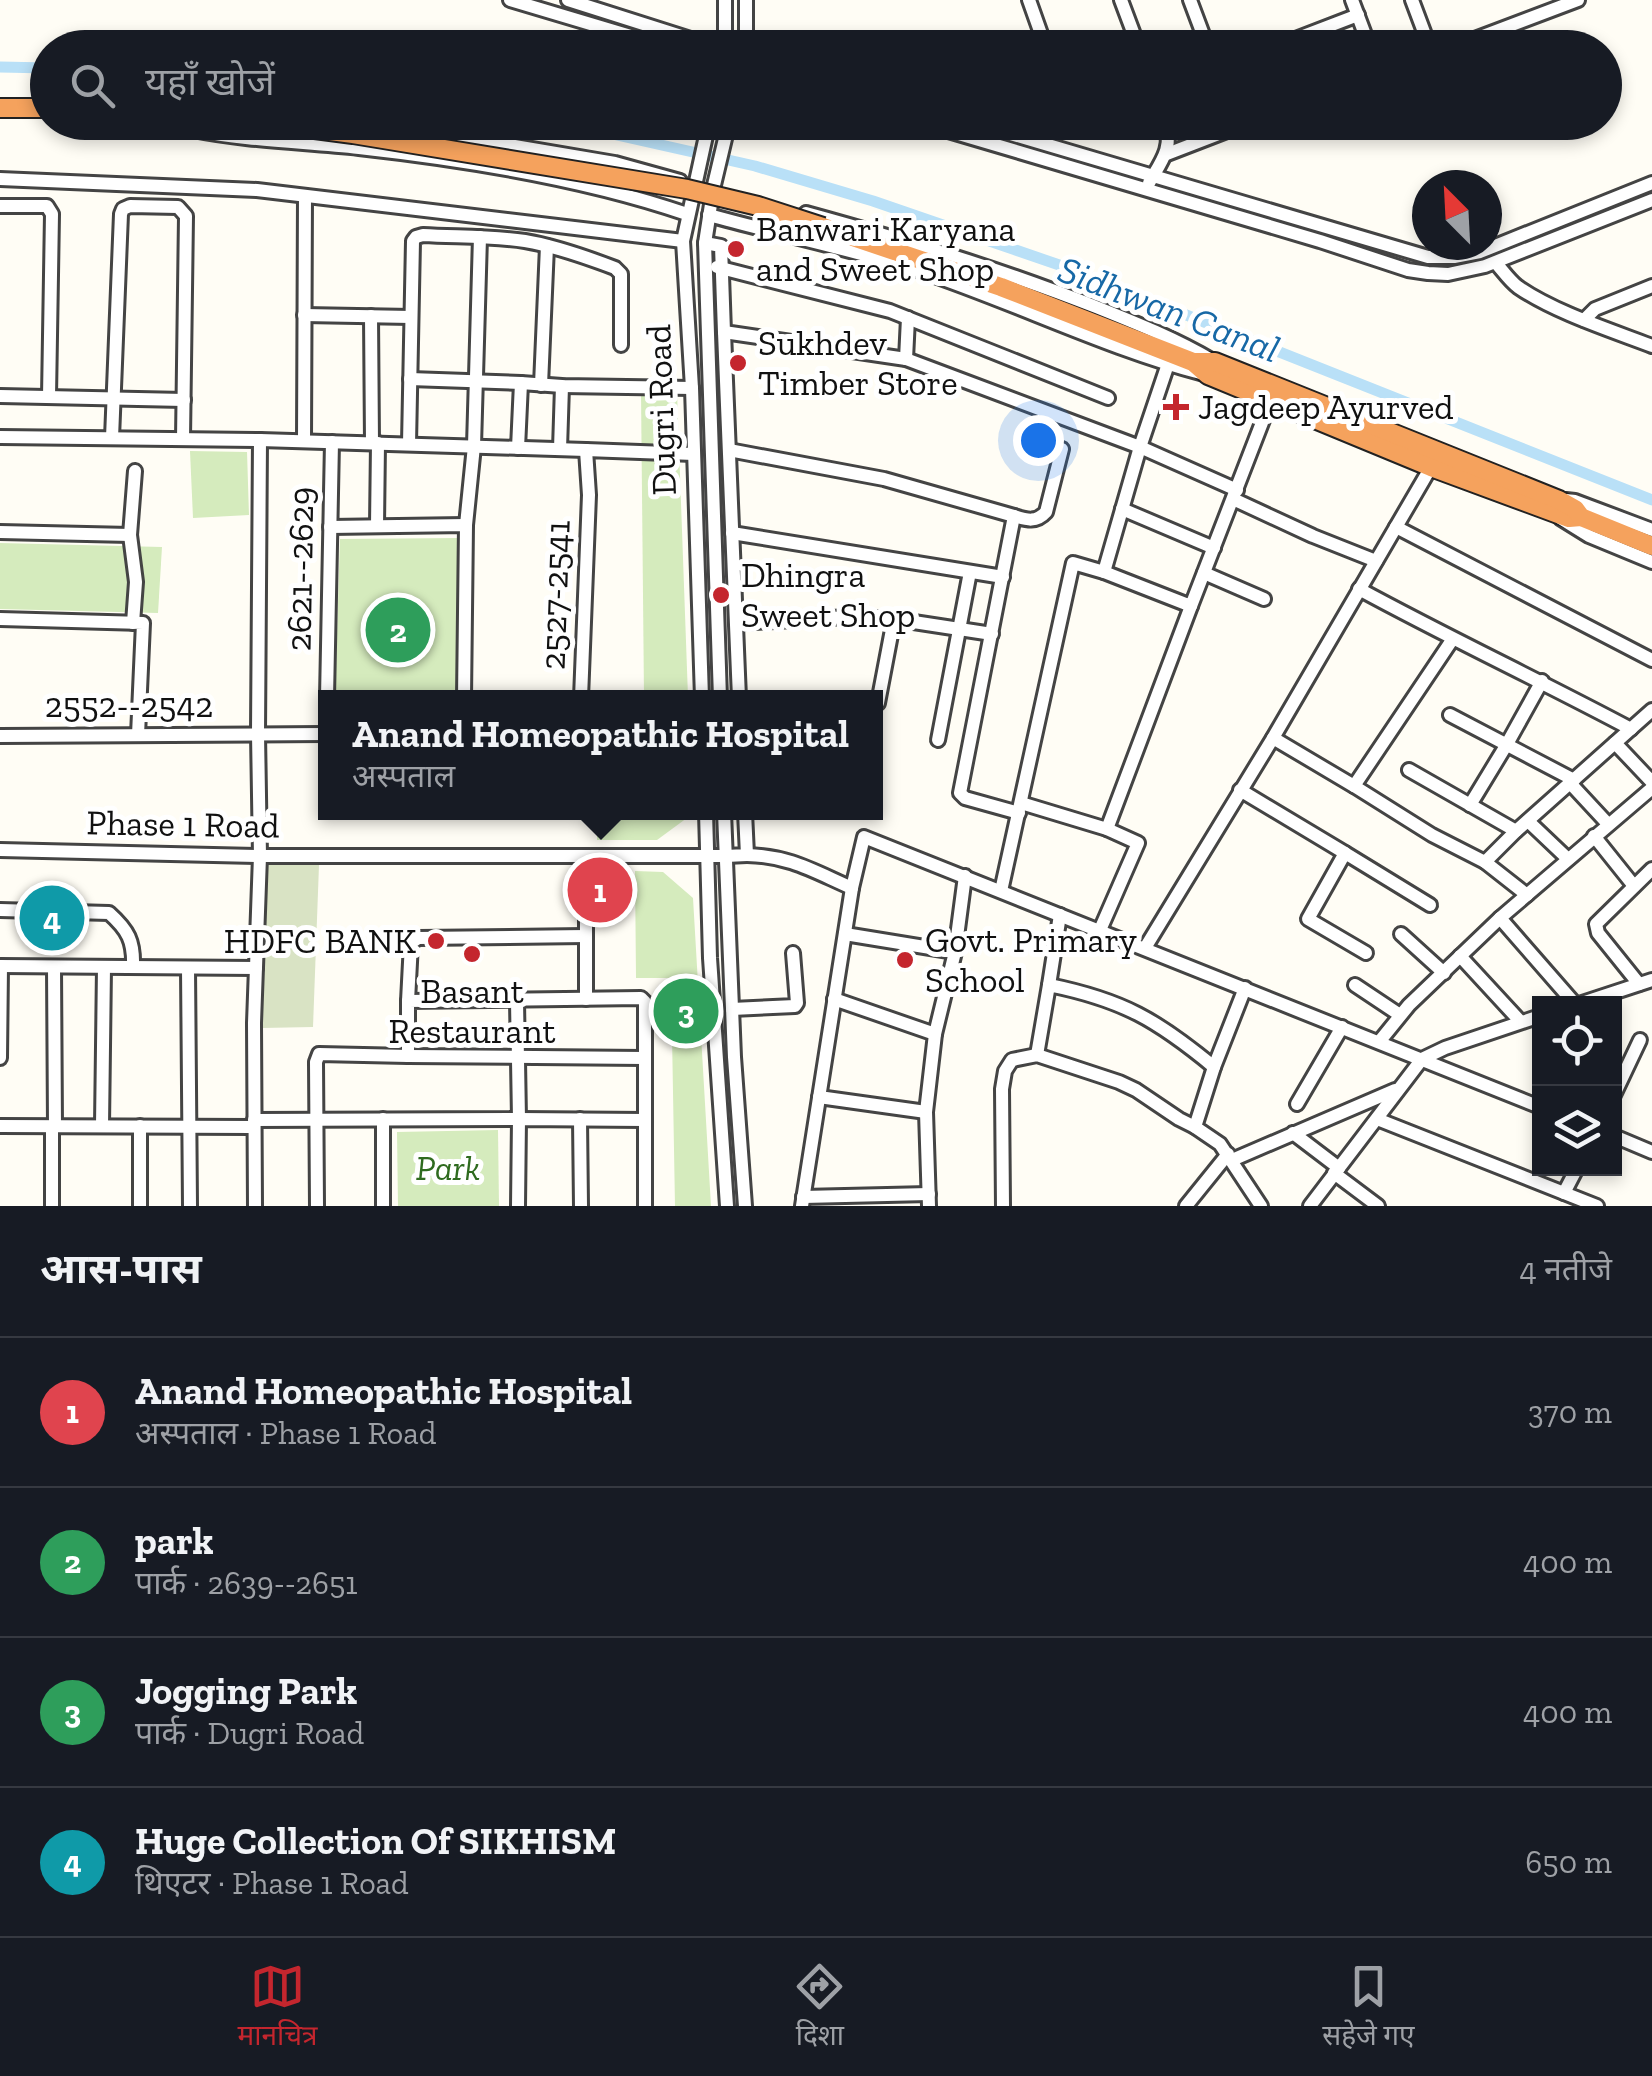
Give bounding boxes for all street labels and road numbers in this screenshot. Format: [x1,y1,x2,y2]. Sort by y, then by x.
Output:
street label: Dugri Road [637,324,685,496]
street label: 2621--2629 [278,486,322,652]
street label: 2527-2541 [531,519,579,671]
street label: 2552--2542 [45,684,213,726]
street label: Phase 1 Road [86,801,280,847]

